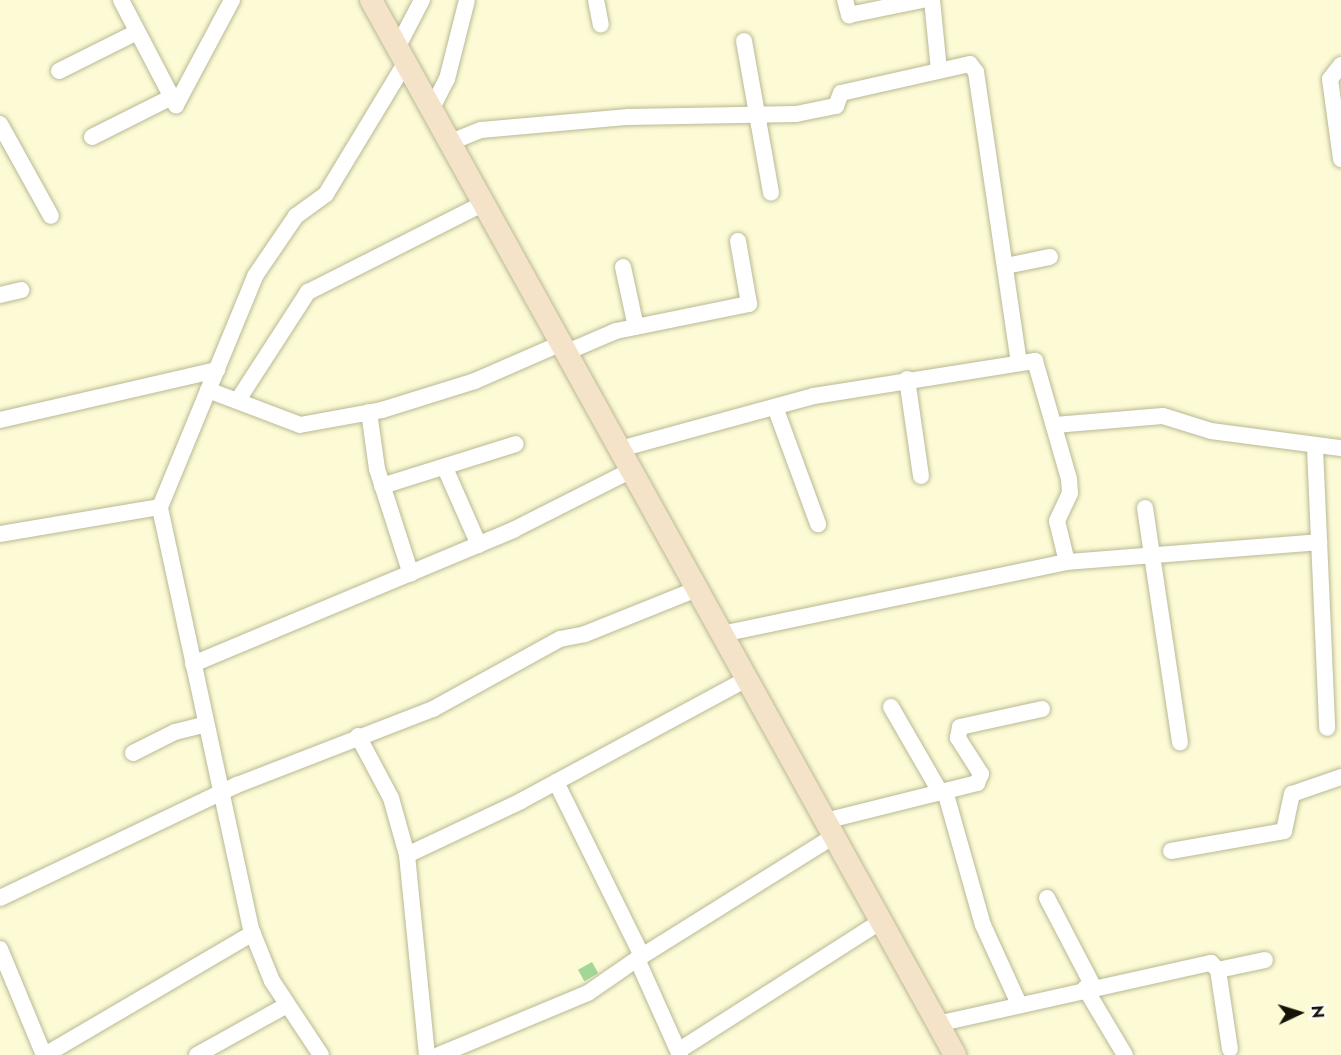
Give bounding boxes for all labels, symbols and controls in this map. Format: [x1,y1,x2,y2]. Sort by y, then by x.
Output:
north arrow [1269,983,1329,1043]
text: N [1306,1005,1329,1019]

